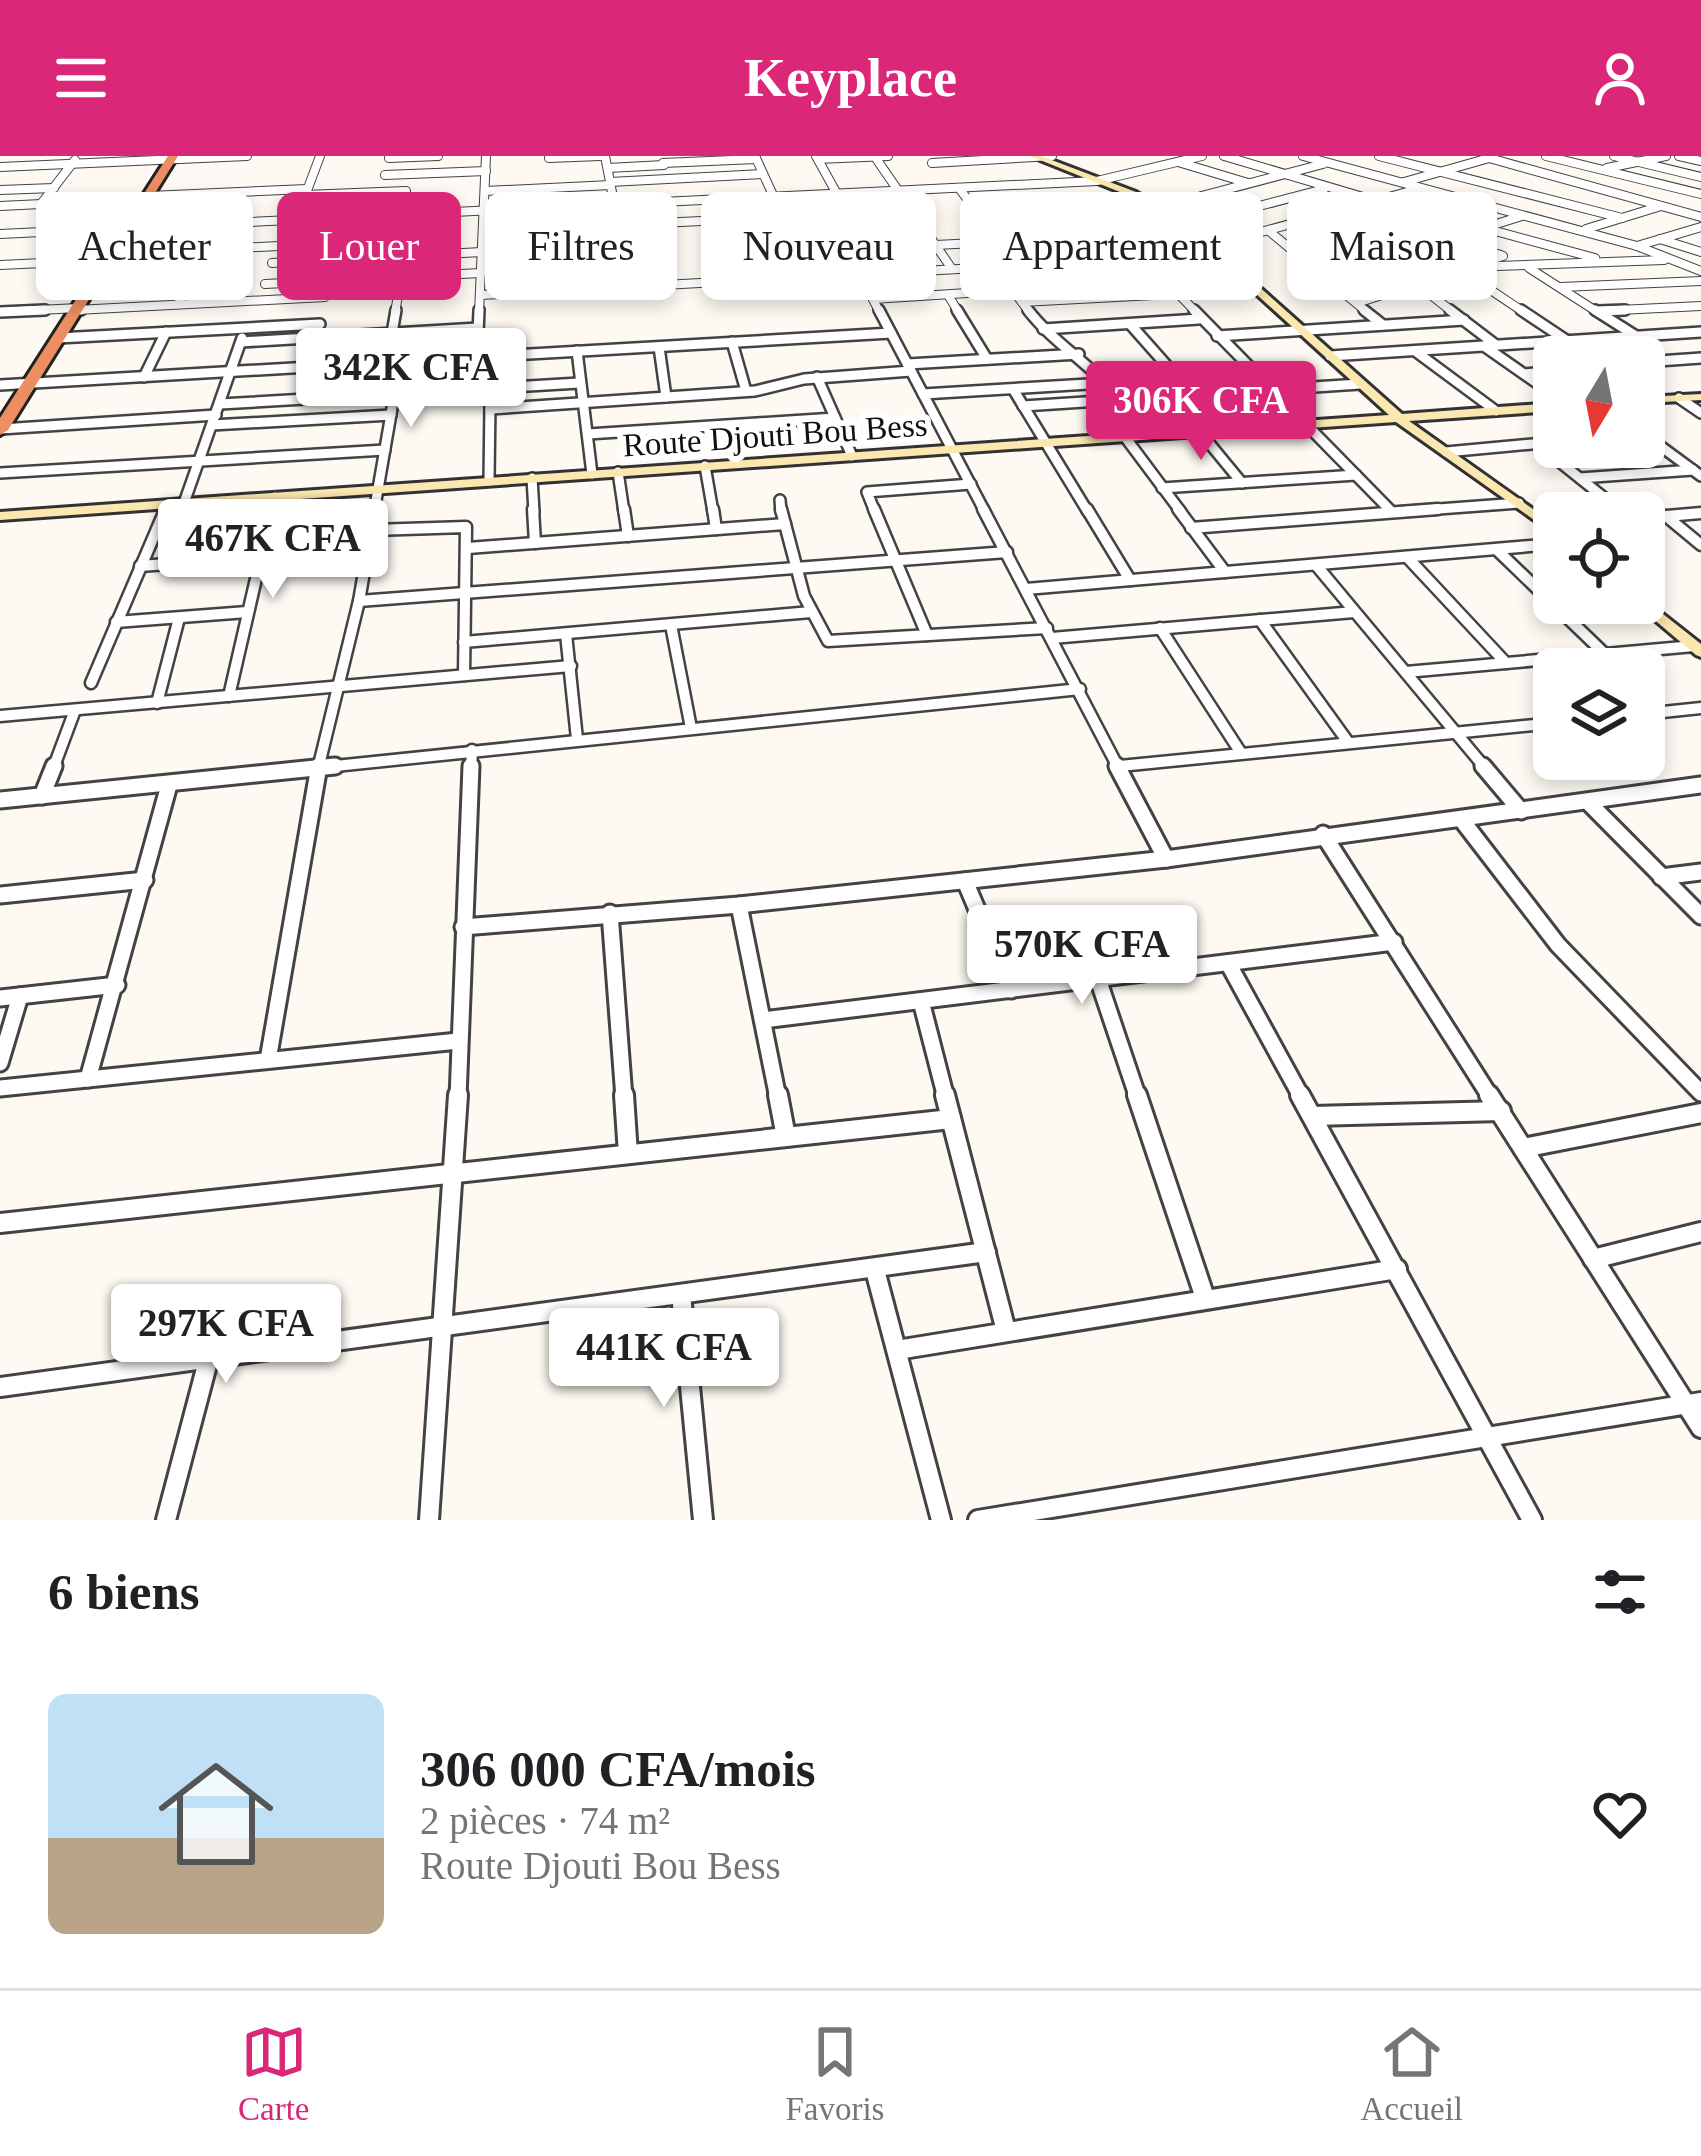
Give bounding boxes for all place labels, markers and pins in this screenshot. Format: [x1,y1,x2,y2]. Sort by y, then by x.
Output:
pin: 342K CFA [287,328,535,430]
pin: 306K CFA [1077,361,1325,463]
pin: 467K CFA [149,499,397,601]
pin: 570K CFA [958,905,1206,1007]
pin: 297K CFA [102,1284,350,1386]
pin: 441K CFA [540,1308,788,1410]

